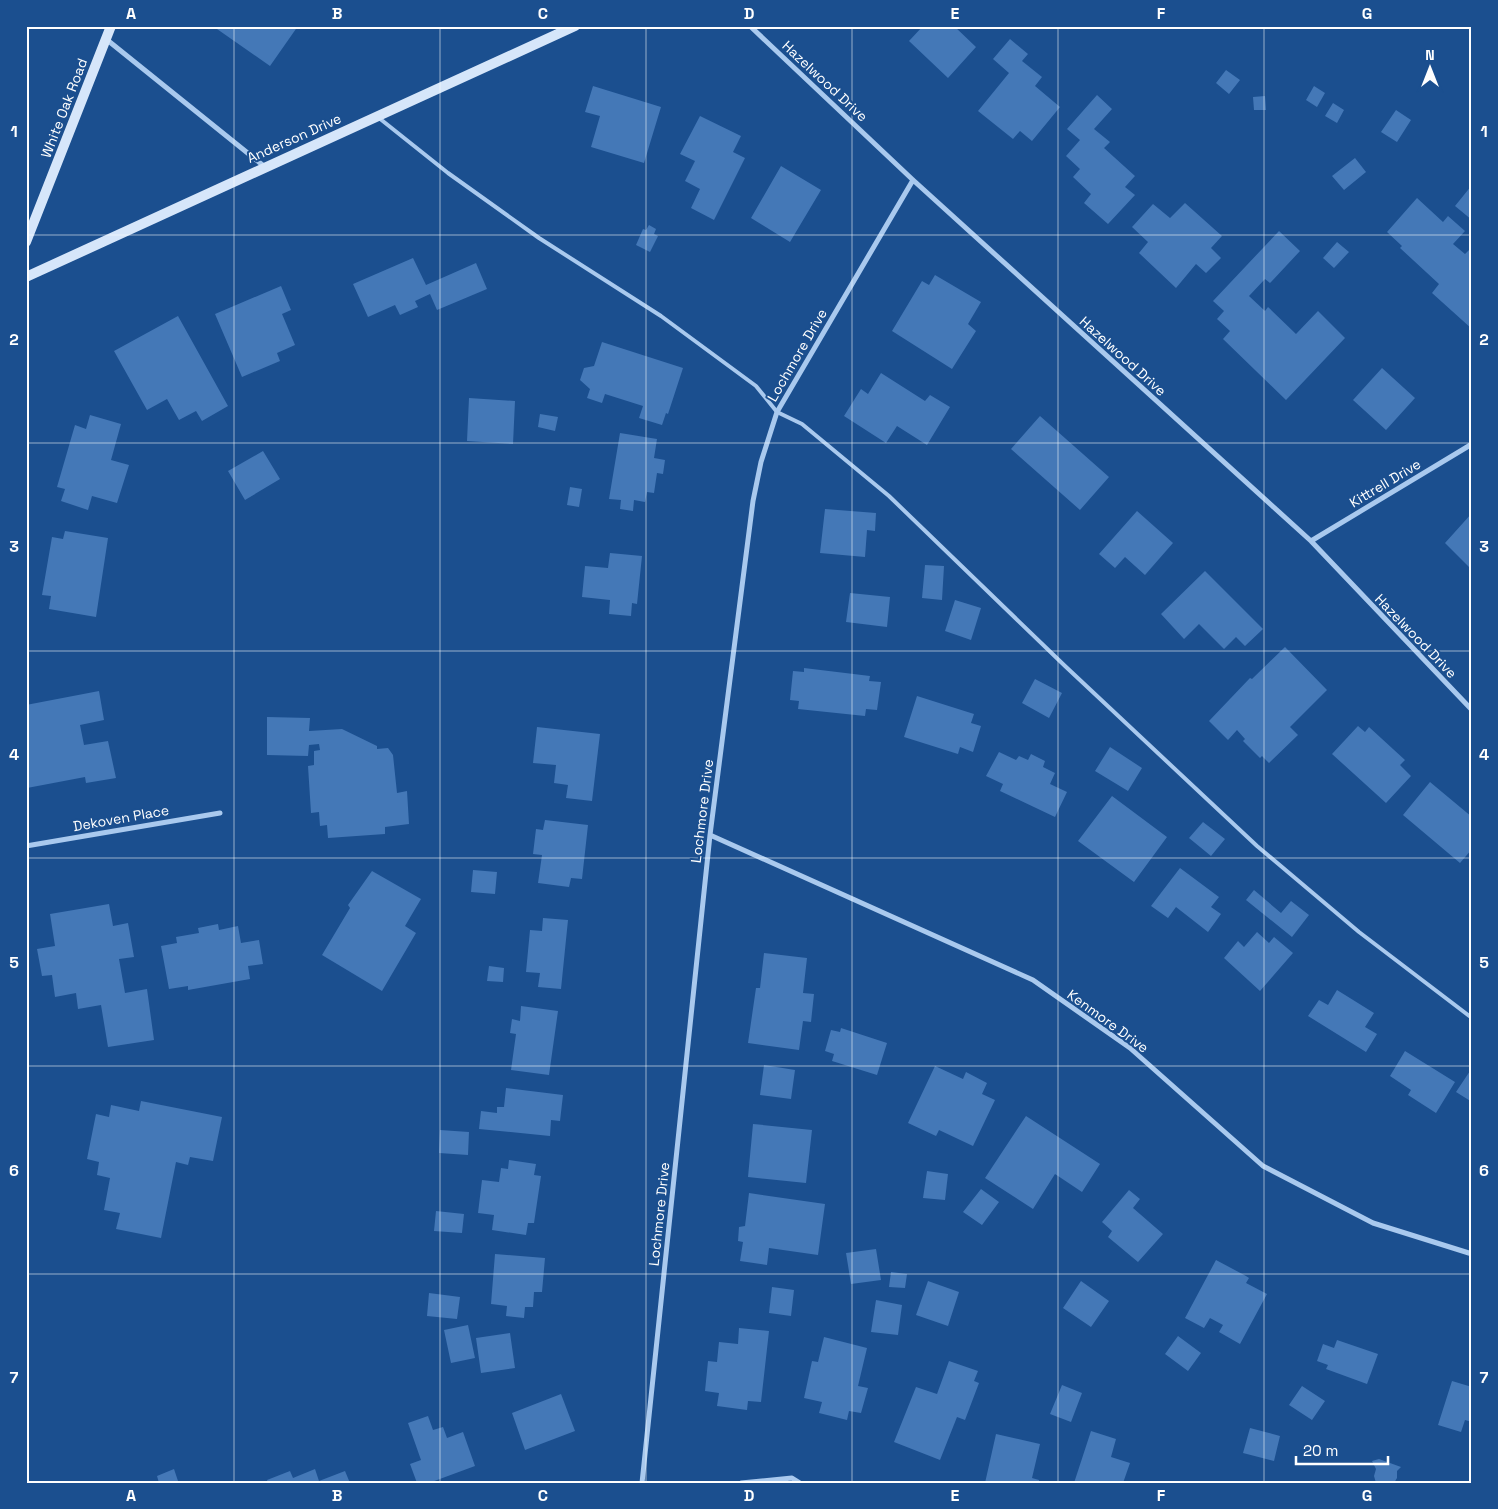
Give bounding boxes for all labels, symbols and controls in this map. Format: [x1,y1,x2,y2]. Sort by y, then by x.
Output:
text: A [126,3,136,24]
text: B [332,3,342,24]
text: C [538,3,548,24]
text: D [744,3,754,24]
text: E [951,3,960,24]
text: F [1157,3,1166,24]
text: G [1362,3,1372,24]
street label: Hazelwood Drive [778,37,872,125]
north arrow [1406,42,1456,92]
text: N [1425,46,1435,64]
street label: White Oak Road [37,56,91,160]
street label: Anderson Drive [244,109,344,167]
text: 1 [10,121,18,142]
text: 1 [1480,121,1488,142]
street label: Lochmore Drive [763,305,831,405]
street label: Hazelwood Drive [1076,312,1170,400]
text: 2 [9,329,19,350]
text: 2 [1479,329,1489,350]
street label: Kittrell Drive [1346,455,1424,511]
text: 3 [9,536,19,557]
text: 3 [1479,536,1489,557]
street label: Hazelwood Drive [1371,590,1461,682]
text: 4 [9,744,19,765]
text: 4 [1479,744,1489,765]
street label: Lochmore Drive [687,758,717,864]
street label: Dekoven Place [72,801,170,835]
text: 5 [9,952,19,973]
text: 5 [1479,952,1489,973]
street label: Kenmore Drive [1064,985,1152,1057]
text: 6 [9,1160,19,1181]
text: 6 [1479,1160,1489,1181]
street label: Lochmore Drive [645,1161,673,1267]
text: 7 [10,1367,19,1388]
text: 7 [1480,1367,1489,1388]
scale bar [1296,1434,1388,1466]
text: 20 m [1303,1441,1338,1460]
text: A [126,1485,136,1506]
text: B [332,1485,342,1506]
text: C [538,1485,548,1506]
text: D [744,1485,754,1506]
text: E [951,1485,960,1506]
text: F [1157,1485,1166,1506]
text: G [1362,1485,1372,1506]

